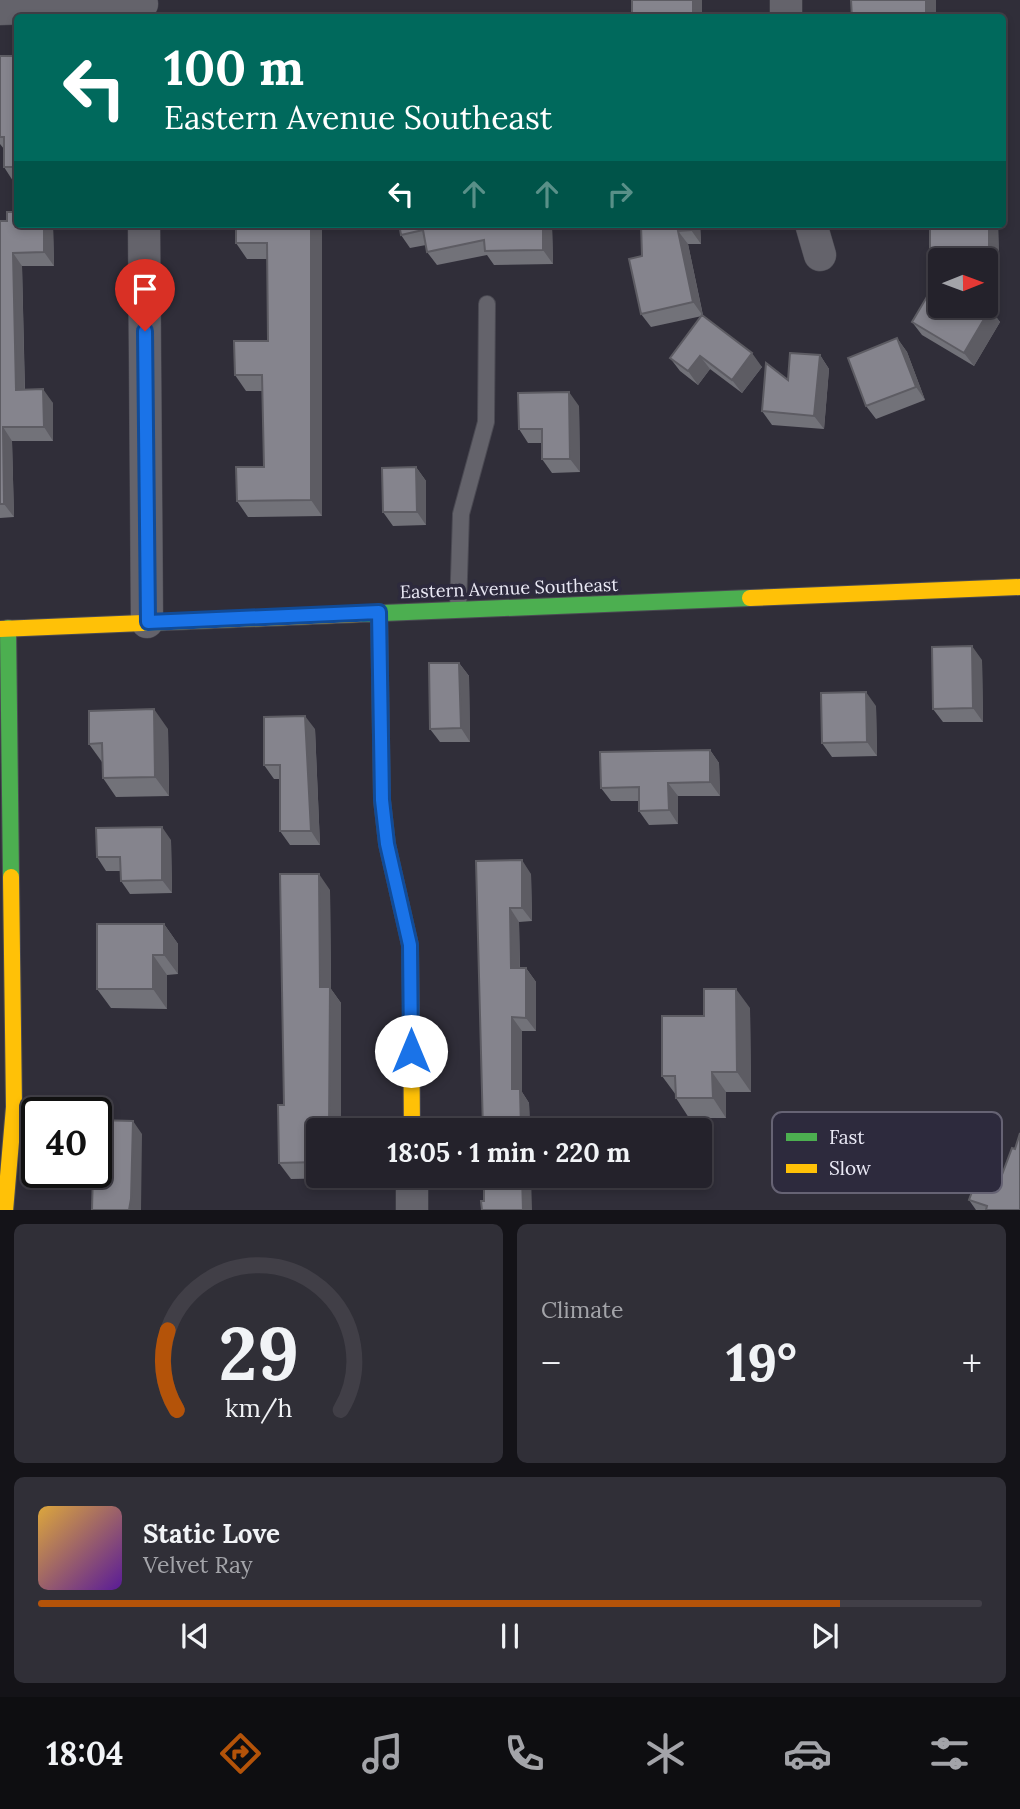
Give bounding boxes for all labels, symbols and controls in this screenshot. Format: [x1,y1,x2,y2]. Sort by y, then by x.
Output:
text: 100 m [164,36,304,98]
icon: left [49,42,140,133]
text: Eastern Avenue Southeast [164,97,552,138]
icon: left [382,175,420,213]
icon: ahead [455,175,493,213]
icon: ahead [528,175,566,213]
icon: right [601,175,639,213]
north arrow [928,248,998,318]
map controls [928,248,998,318]
pin [115,259,175,331]
icon: arrive [126,270,164,308]
street label: Eastern Avenue Southeast [399,573,619,603]
position arrow [374,1014,448,1088]
speed limit sign: 40 [21,1097,112,1188]
legend [772,1112,1002,1193]
text: Fast [829,1125,865,1149]
text: 18:05 · 1 min · 220 m [387,1136,631,1169]
text: Slow [829,1156,872,1180]
text: Climate [541,1295,623,1324]
text: 29 [218,1307,299,1400]
text: 19° [726,1329,797,1395]
text: − [541,1339,561,1387]
text: + [962,1339,982,1387]
text: km/h [225,1391,292,1423]
text: Static Love [143,1517,280,1550]
text: Velvet Ray [143,1550,253,1579]
icon: previous [176,1617,214,1655]
icon: pause [491,1617,529,1655]
icon: next [806,1617,844,1655]
icon: directions [216,1729,265,1778]
icon: music [358,1729,407,1778]
icon: phone [500,1729,549,1778]
icon: climate [641,1729,690,1778]
icon: car [783,1729,832,1778]
icon: filters [925,1729,974,1778]
text: 18:04 [46,1733,124,1774]

